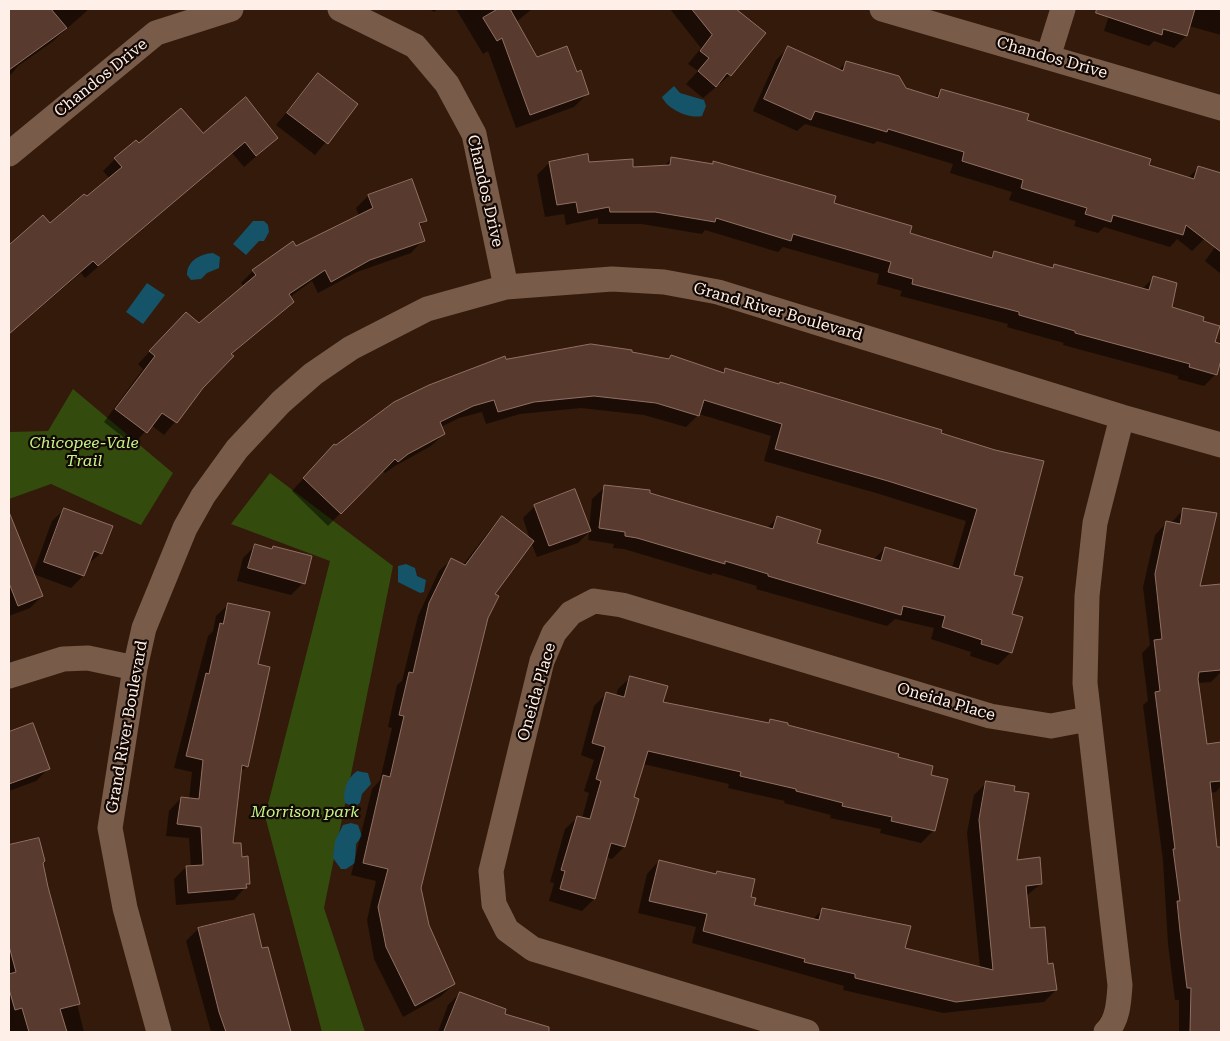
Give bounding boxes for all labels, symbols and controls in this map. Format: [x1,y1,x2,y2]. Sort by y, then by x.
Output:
street label: Chandos Drive [994,33,1110,83]
street label: Chandos Drive [51,35,151,121]
street label: Chandos Drive [463,133,507,249]
street label: Grand River Boulevard [691,279,865,345]
park label: Chicopee-Vale Trail [29,433,139,471]
street label: Grand River Boulevard [102,639,152,815]
street label: Oneida Place [514,641,560,743]
street label: Oneida Place [895,679,997,725]
park label: Morrison park [251,802,359,822]

